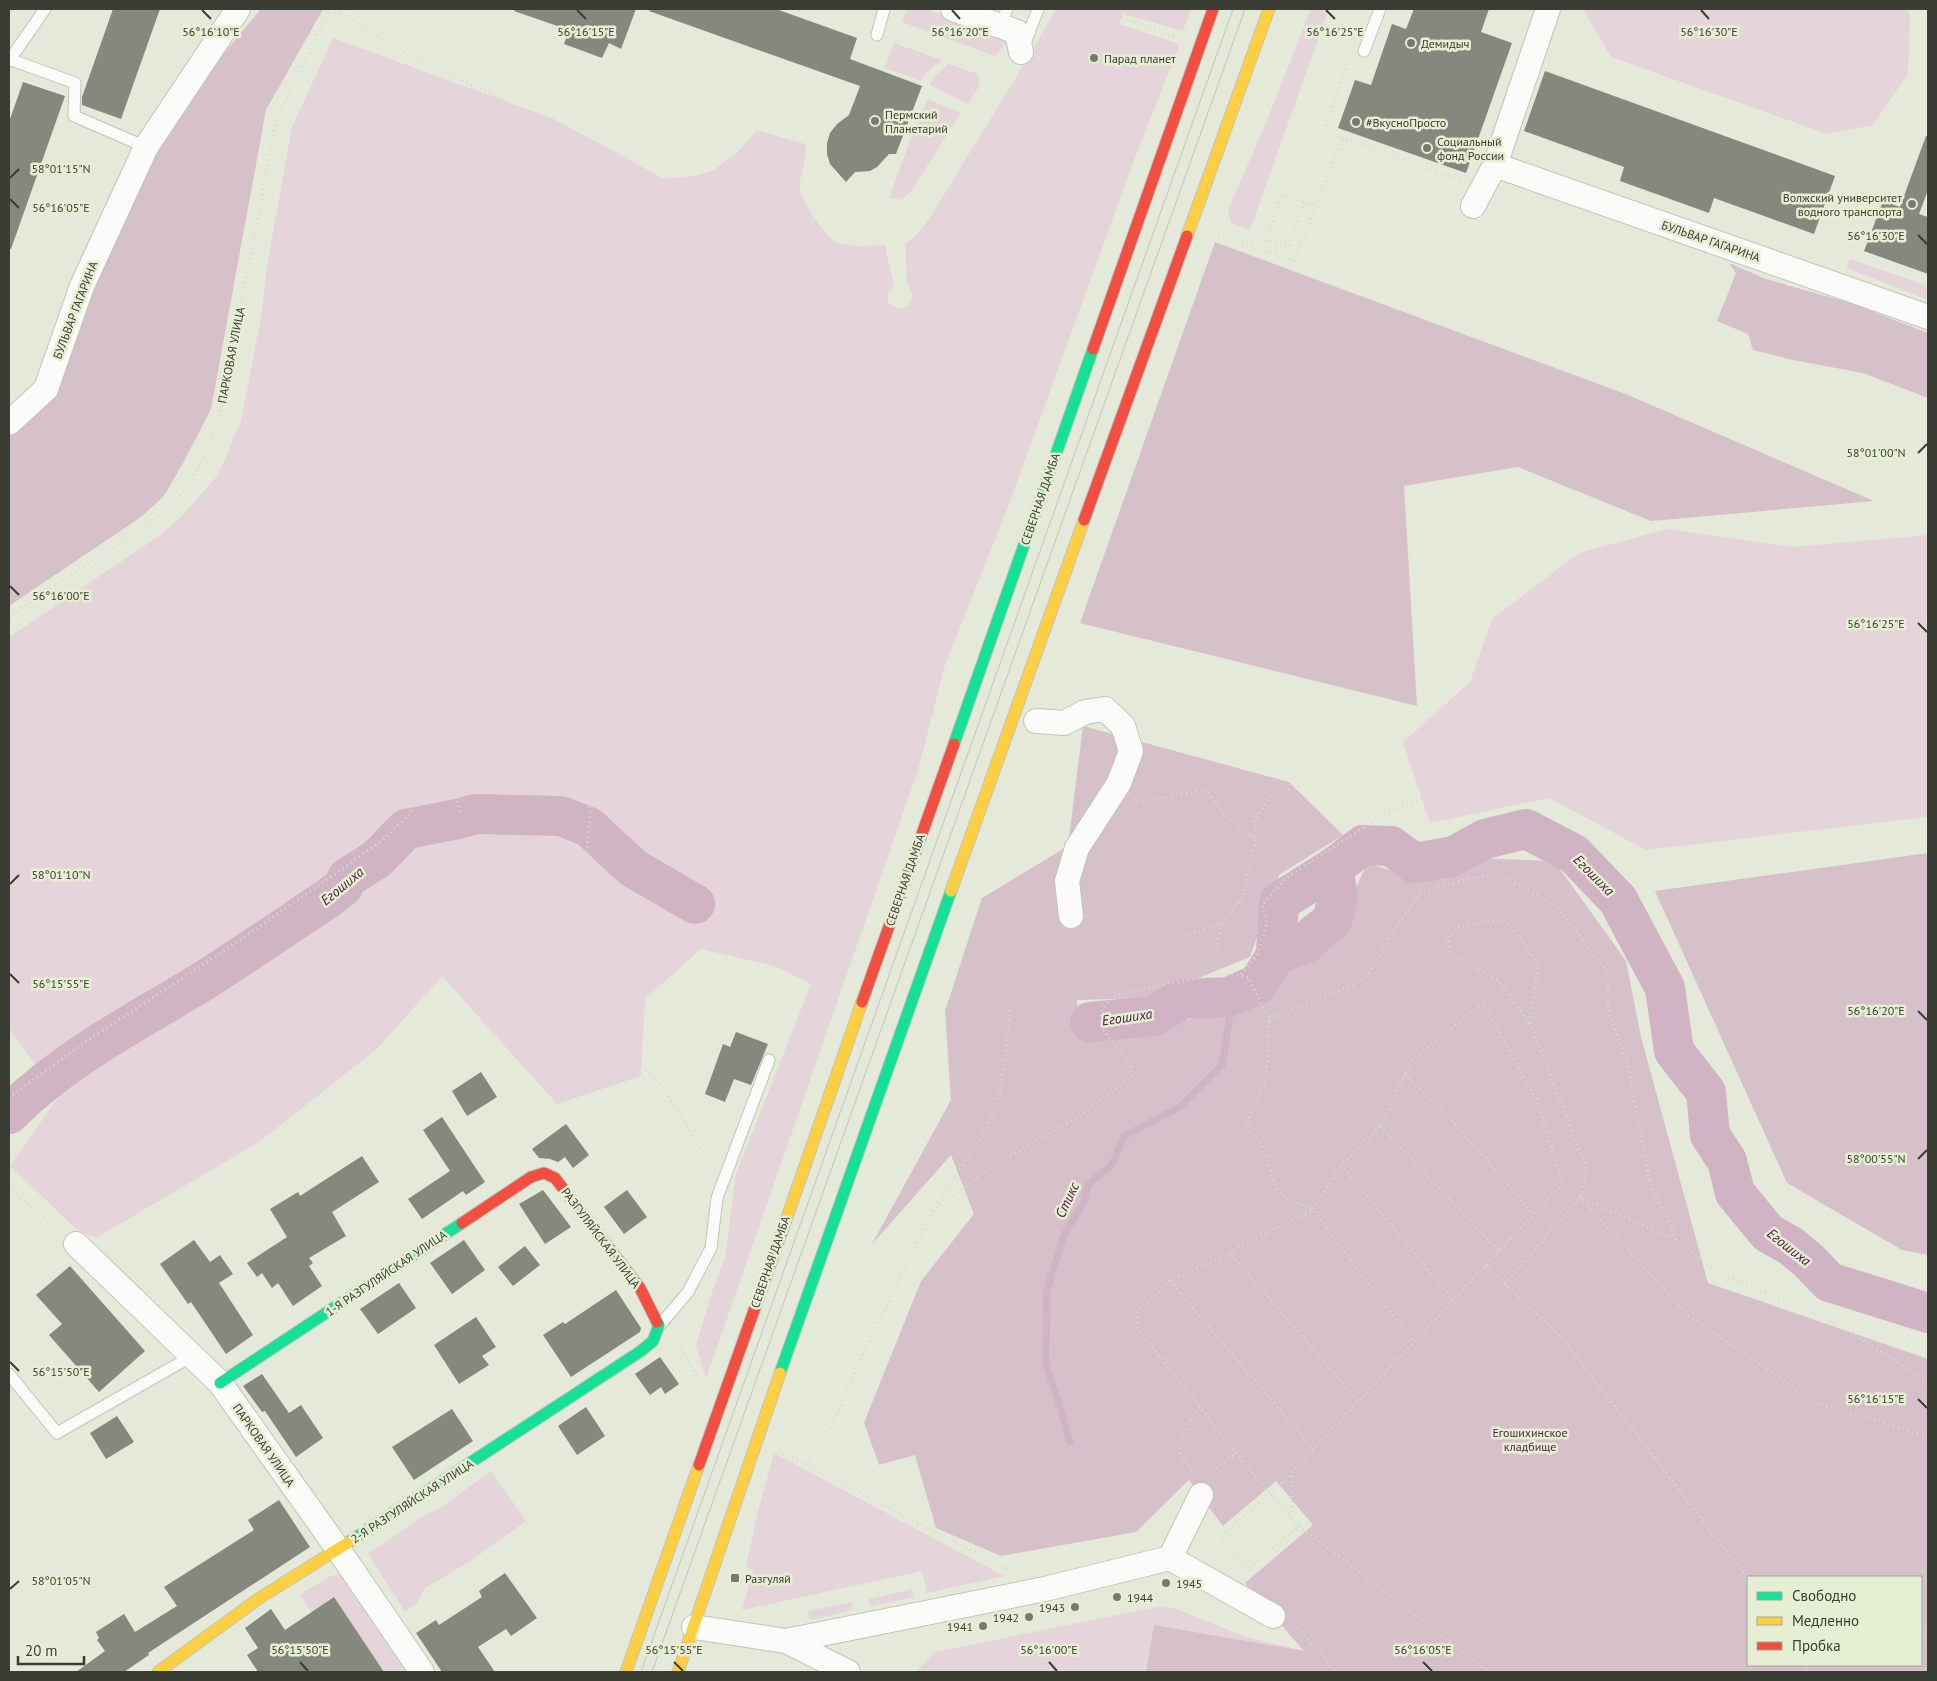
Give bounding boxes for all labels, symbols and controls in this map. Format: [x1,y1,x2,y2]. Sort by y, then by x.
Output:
text: 56°16'10"E [182,24,240,39]
text: 56°16'15"E [557,24,615,39]
text: 56°16'20"E [931,24,989,39]
text: 56°16'25"E [1306,24,1364,39]
text: 56°16'30"E [1680,24,1738,39]
place label: Демидыч [1421,36,1469,51]
marker: Демидыч [1405,37,1417,49]
place label: Парад планет [1104,51,1176,66]
marker: Парад планет [1088,52,1100,64]
place label: Пермский Планетарий [885,107,948,136]
marker: Пермский Планетарий [869,115,881,127]
place label: #ВкусноПросто [1366,115,1446,130]
marker: #ВкусноПросто [1350,116,1362,128]
place label: Социальный фонд России [1437,134,1504,163]
marker: Социальный фонд России [1421,142,1433,154]
text: 58°01'15"N [31,161,91,176]
place label: Волжский университет водного транспорта [1783,190,1902,219]
marker: Волжский университет водного транспорта [1906,198,1918,210]
text: 56°16'05"E [32,200,90,215]
street label: БУЛЬВАР ГАГАРИНА [1660,217,1762,265]
text: 56°16'30"E [1847,228,1905,243]
street label: БУЛЬВАР ГАГАРИНА [49,259,101,361]
street label: ПАРКОВАЯ УЛИЦА [214,306,248,404]
text: 58°01'00"N [1846,445,1906,460]
street label: СЕВЕРНАЯ ДАМБА [1017,451,1063,547]
text: 56°16'00"E [32,588,90,603]
text: 56°16'25"E [1847,616,1905,631]
street label: СЕВЕРНАЯ ДАМБА [882,832,928,928]
water label: Егошиха [1570,851,1618,899]
water label: Егошиха [317,863,367,909]
text: 58°01'10"N [31,867,91,882]
text: 56°15'55"E [32,976,90,991]
text: 56°16'20"E [1847,1003,1905,1018]
water label: Егошиха [1101,1005,1154,1029]
text: 58°00'55"N [1846,1151,1906,1166]
water label: Стикс [1051,1178,1083,1221]
street label: РАЗГУЛЯЙСКАЯ УЛИЦА [558,1185,644,1291]
street label: СЕВЕРНАЯ ДАМБА [747,1214,793,1310]
water label: Егошиха [1763,1224,1815,1270]
street label: 1-Я РАЗГУЛЯЙСКАЯ УЛИЦА [323,1227,449,1319]
text: 56°15'50"E [32,1364,90,1379]
text: 56°16'15"E [1847,1391,1905,1406]
street label: ПАРКОВАЯ УЛИЦА [230,1401,298,1489]
park label: Егошихинское кладбище [1492,1425,1568,1454]
street label: 2-Я РАЗГУЛЯЙСКАЯ УЛИЦА [348,1456,476,1546]
place label: Разгуляй [745,1571,791,1586]
marker: Разгуляй [729,1572,741,1584]
text: 58°01'05"N [31,1573,91,1588]
place label: 1945 [1176,1576,1202,1591]
legend [1747,1576,1922,1666]
marker: 1945 [1160,1577,1172,1589]
text: Свободно [1792,1586,1856,1605]
place label: 1944 [1127,1590,1154,1605]
marker: 1944 [1111,1591,1123,1603]
place label: 1943 [1039,1600,1065,1615]
marker: 1943 [1069,1601,1081,1613]
place label: 1942 [993,1610,1019,1625]
marker: 1942 [1023,1611,1035,1623]
text: Медленно [1792,1611,1859,1630]
place label: 1941 [947,1619,973,1634]
marker: 1941 [977,1620,989,1632]
scale bar [18,1634,84,1666]
text: Пробка [1792,1636,1841,1655]
text: 20 m [25,1641,58,1660]
text: 56°15'50"E [271,1642,329,1657]
text: 56°15'55"E [645,1642,703,1657]
text: 56°16'00"E [1020,1642,1078,1657]
text: 56°16'05"E [1394,1642,1452,1657]

